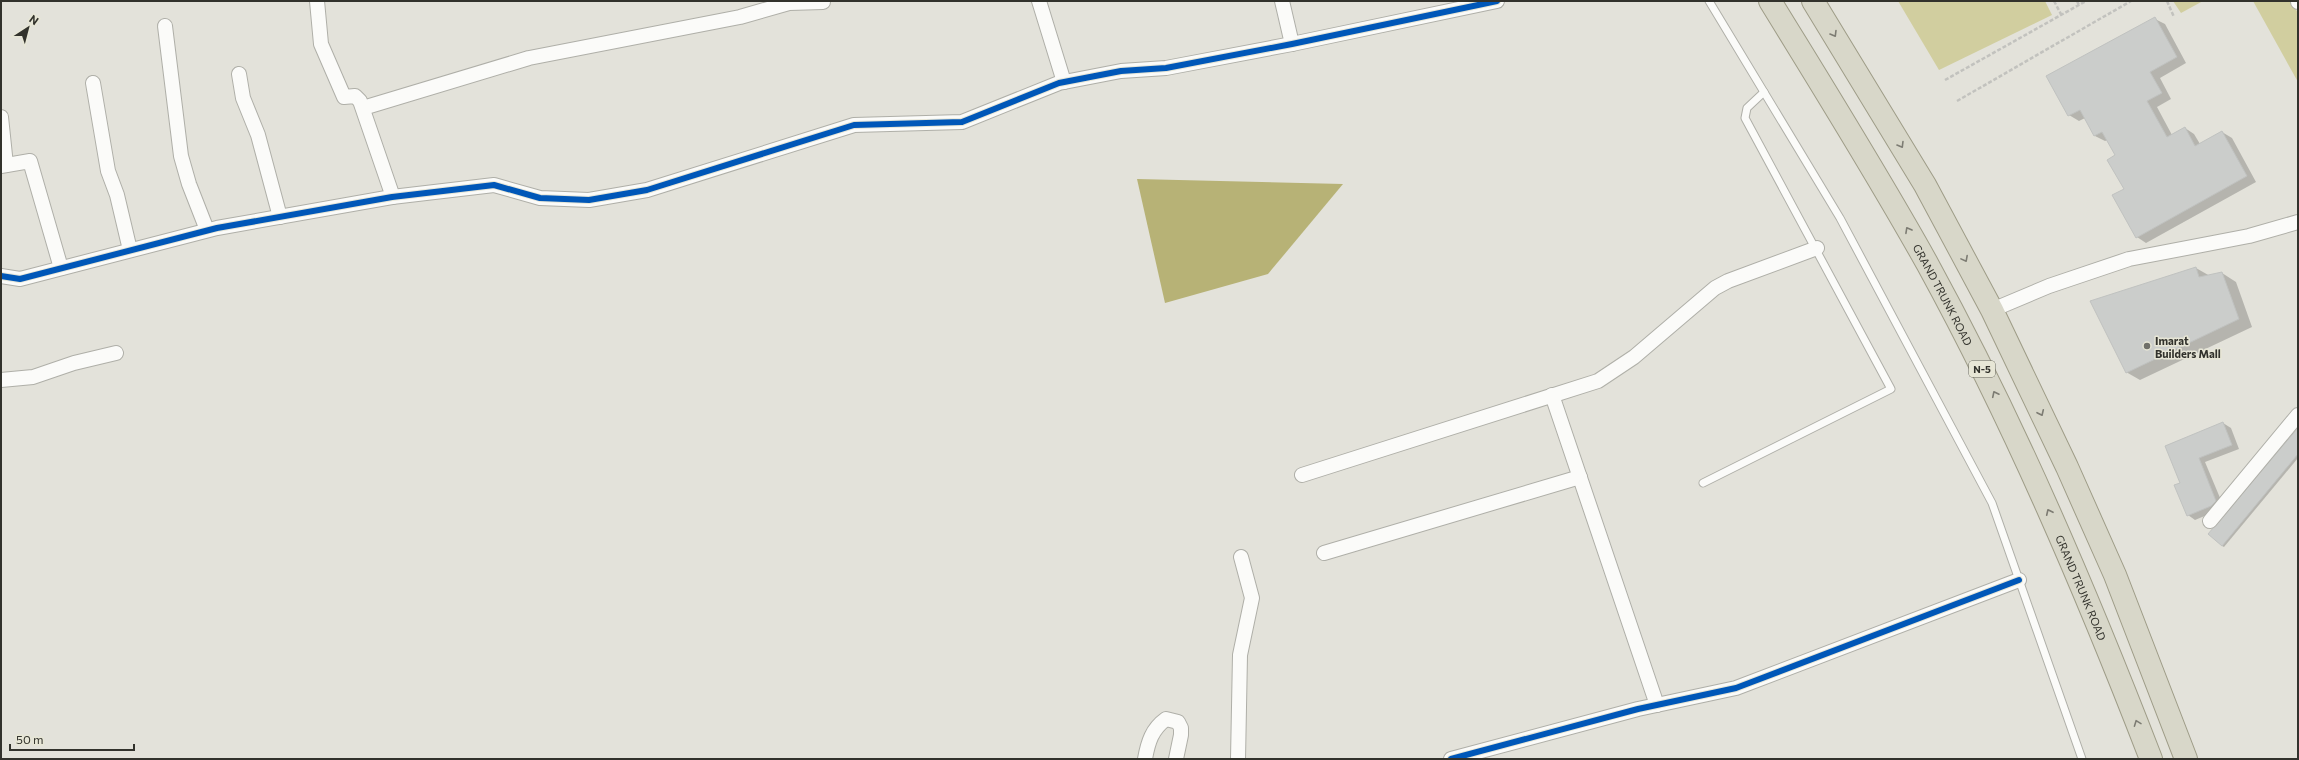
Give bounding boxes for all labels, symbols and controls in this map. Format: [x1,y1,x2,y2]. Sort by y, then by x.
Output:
north arrow [8,8,48,48]
text: N [27,12,41,27]
one-way arrow [1829,30,1836,37]
one-way arrow [1896,141,1904,148]
one-way arrow [1905,227,1913,234]
street label: GRAND TRUNK ROAD [1911,241,1976,347]
one-way arrow [1960,254,1967,262]
place label: Imarat Builders Mall [2155,334,2221,360]
marker: Imarat Builders Mall [2142,341,2152,351]
road number: N-5 [1969,361,1995,377]
one-way arrow [1992,391,2000,399]
one-way arrow [2036,408,2044,416]
one-way arrow [2046,509,2054,517]
street label: GRAND TRUNK ROAD [2054,533,2110,642]
one-way arrow [2134,719,2142,726]
scale bar [10,726,134,752]
text: 50 m [16,732,44,746]

